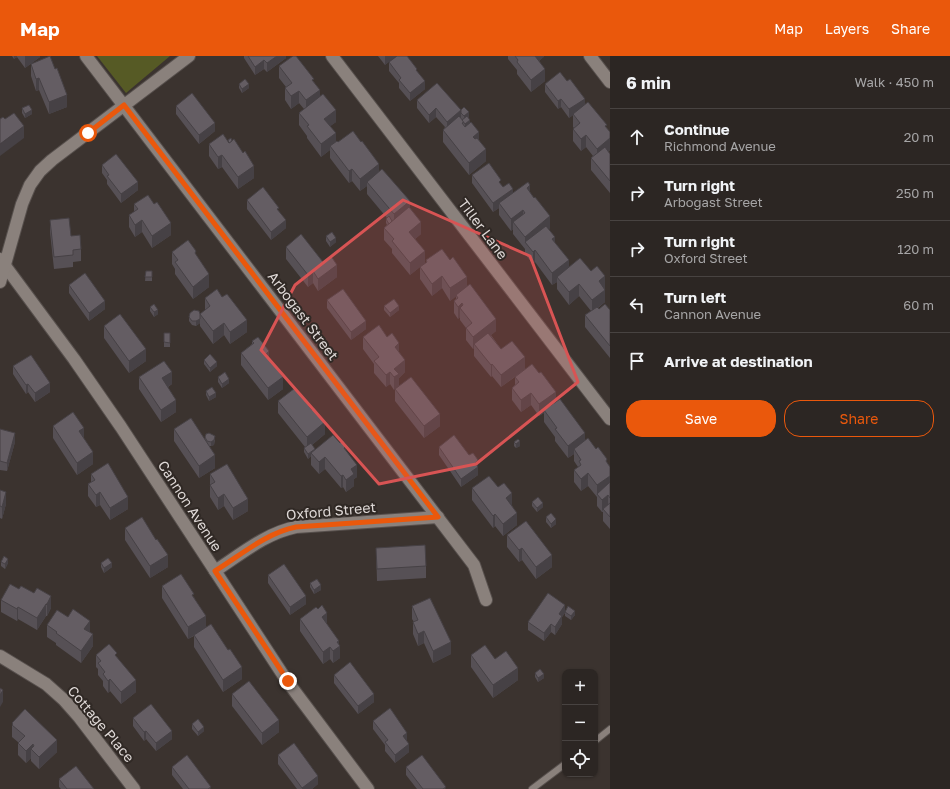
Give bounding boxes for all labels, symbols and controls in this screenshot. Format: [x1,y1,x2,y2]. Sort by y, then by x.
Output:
text: Map [20,17,60,40]
text: Map [774,20,803,37]
text: Layers [825,20,869,37]
text: Share [891,20,930,37]
text: 6 min [626,72,671,93]
text: Walk · 450 m [855,74,934,90]
text: Continue [664,120,730,138]
route start [79,124,97,142]
icon: ahead [626,126,648,148]
text: 20 m [904,129,934,145]
text: Richmond Avenue [664,138,776,154]
text: Turn right [664,176,735,194]
icon: right [626,182,648,204]
text: 250 m [896,185,934,201]
text: Arbogast Street [664,194,763,210]
street label: Tiller Lane [455,195,512,262]
text: Turn right [664,232,735,250]
icon: right [626,238,648,260]
text: 120 m [897,241,934,257]
text: Oxford Street [664,250,748,266]
street label: Arbogast Street [265,268,342,363]
text: Turn left [664,288,726,306]
icon: left [626,294,648,316]
text: 60 m [903,297,934,313]
text: Cannon Avenue [664,306,761,322]
icon: arrive [626,350,648,372]
text: Arrive at destination [664,352,813,370]
button: Save [626,400,776,437]
button: Share [784,400,934,437]
street label: Cannon Avenue [155,457,226,554]
street label: Oxford Street [285,498,377,523]
map controls [562,669,598,777]
button: + [562,669,598,705]
route end [279,672,297,690]
street label: Cottage Place [65,682,138,765]
button: − [562,705,598,741]
button: locate [562,741,598,777]

